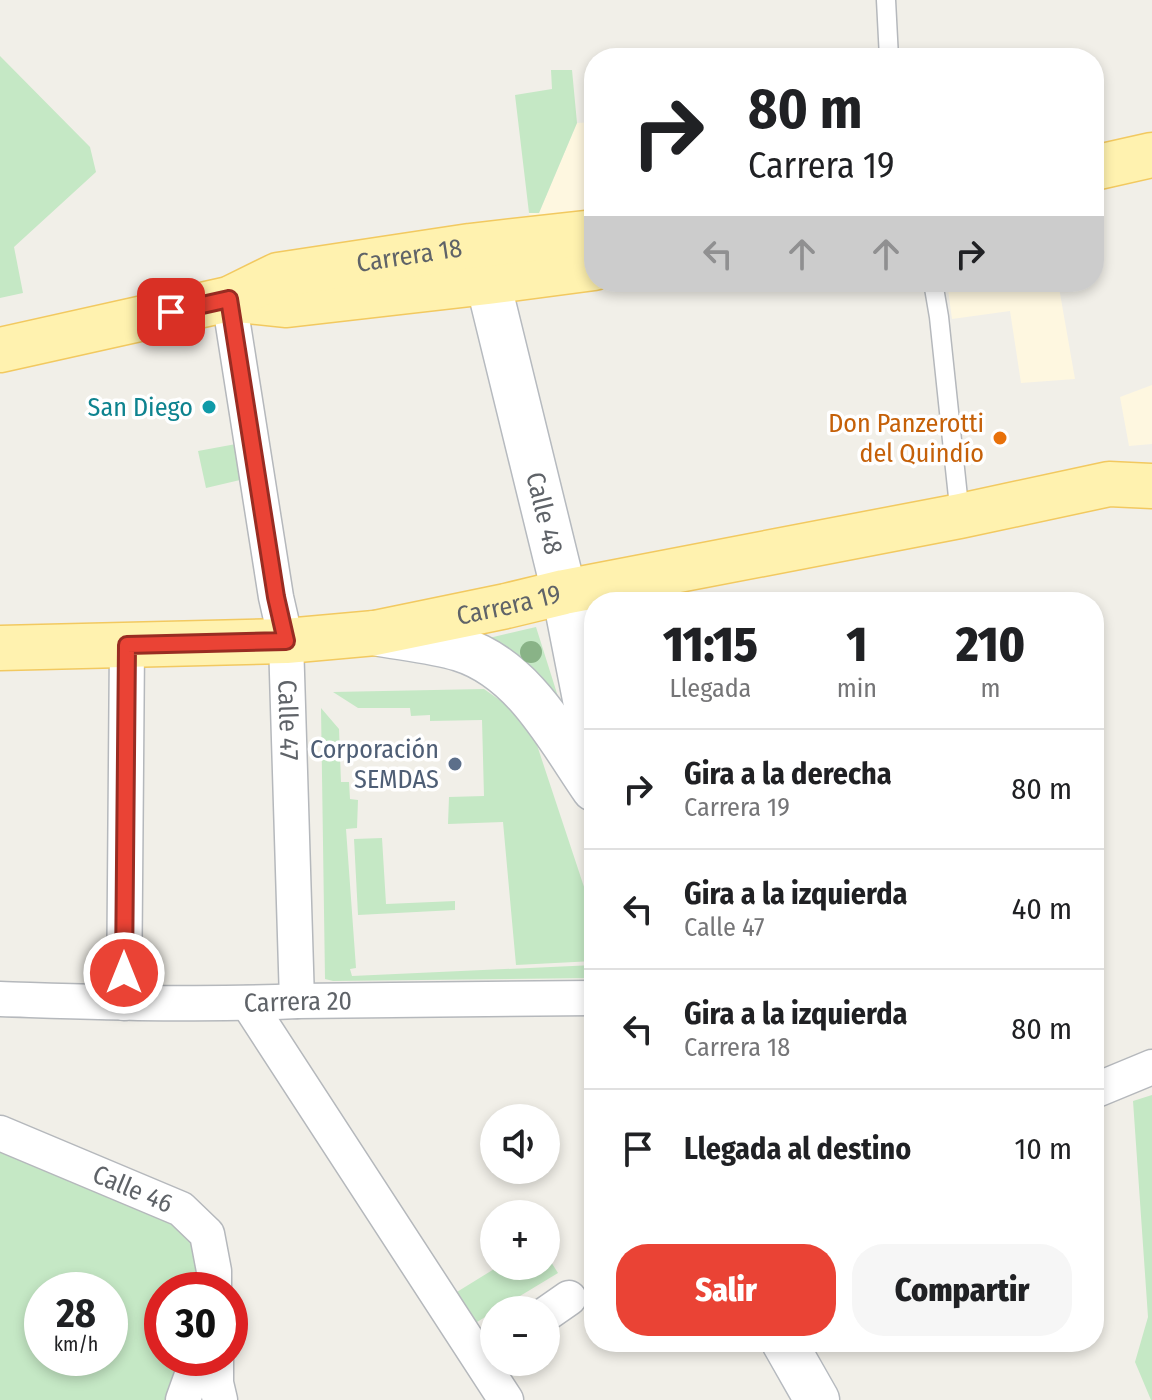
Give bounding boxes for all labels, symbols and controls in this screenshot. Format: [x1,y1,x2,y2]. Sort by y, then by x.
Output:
text: 80 m [748,76,863,143]
icon: right [616,80,720,184]
text: Carrera 19 [748,144,895,188]
street label: Carrera 18 [354,232,464,278]
icon: left [696,232,740,276]
icon: ahead [780,232,824,276]
icon: ahead [864,232,908,276]
icon: right [948,232,992,276]
pin [137,278,205,346]
icon: arrive [149,290,193,334]
place label: San Diego [88,392,193,423]
marker: San Diego [200,398,218,416]
place label: Don Panzerotti del Quindío [828,408,984,469]
marker: Don Panzerotti del Quindío [991,429,1009,447]
street label: Calle 48 [520,469,570,557]
street label: Carrera 19 [454,578,564,631]
text: 11:15 [663,616,758,674]
text: 1 [847,616,867,674]
text: 210 [956,616,1025,674]
text: Llegada [669,673,751,704]
text: min [837,673,877,704]
text: m [981,673,1001,704]
street label: Calle 47 [272,679,305,761]
place label: Corporación SEMDAS [310,734,439,795]
marker: Corporación SEMDAS [446,755,464,773]
text: Gira a la derecha [684,756,892,792]
icon: right [616,767,660,811]
text: 80 m [1011,771,1072,807]
text: Carrera 19 [684,792,790,823]
text: Gira a la izquierda [684,876,907,912]
icon: left [616,887,660,931]
text: 40 m [1012,891,1072,927]
text: Calle 47 [684,912,765,943]
position arrow [82,931,166,1015]
street label: Carrera 20 [243,985,352,1018]
text: Gira a la izquierda [684,996,907,1032]
icon: left [616,1007,660,1051]
text: 80 m [1011,1011,1072,1047]
text: Carrera 18 [684,1032,790,1063]
map controls [480,1104,560,1376]
button: sound [480,1104,560,1184]
icon: arrive [616,1127,660,1171]
text: Llegada al destino [684,1131,911,1167]
text: 10 m [1015,1131,1072,1167]
street label: Calle 46 [88,1158,177,1219]
button: + [480,1200,560,1280]
button: Salir [616,1244,836,1336]
button: Compartir [852,1244,1072,1336]
speed limit sign: 30 [144,1272,248,1376]
text: 28 [56,1290,96,1338]
button: − [480,1296,560,1376]
text: km/h [54,1332,98,1356]

